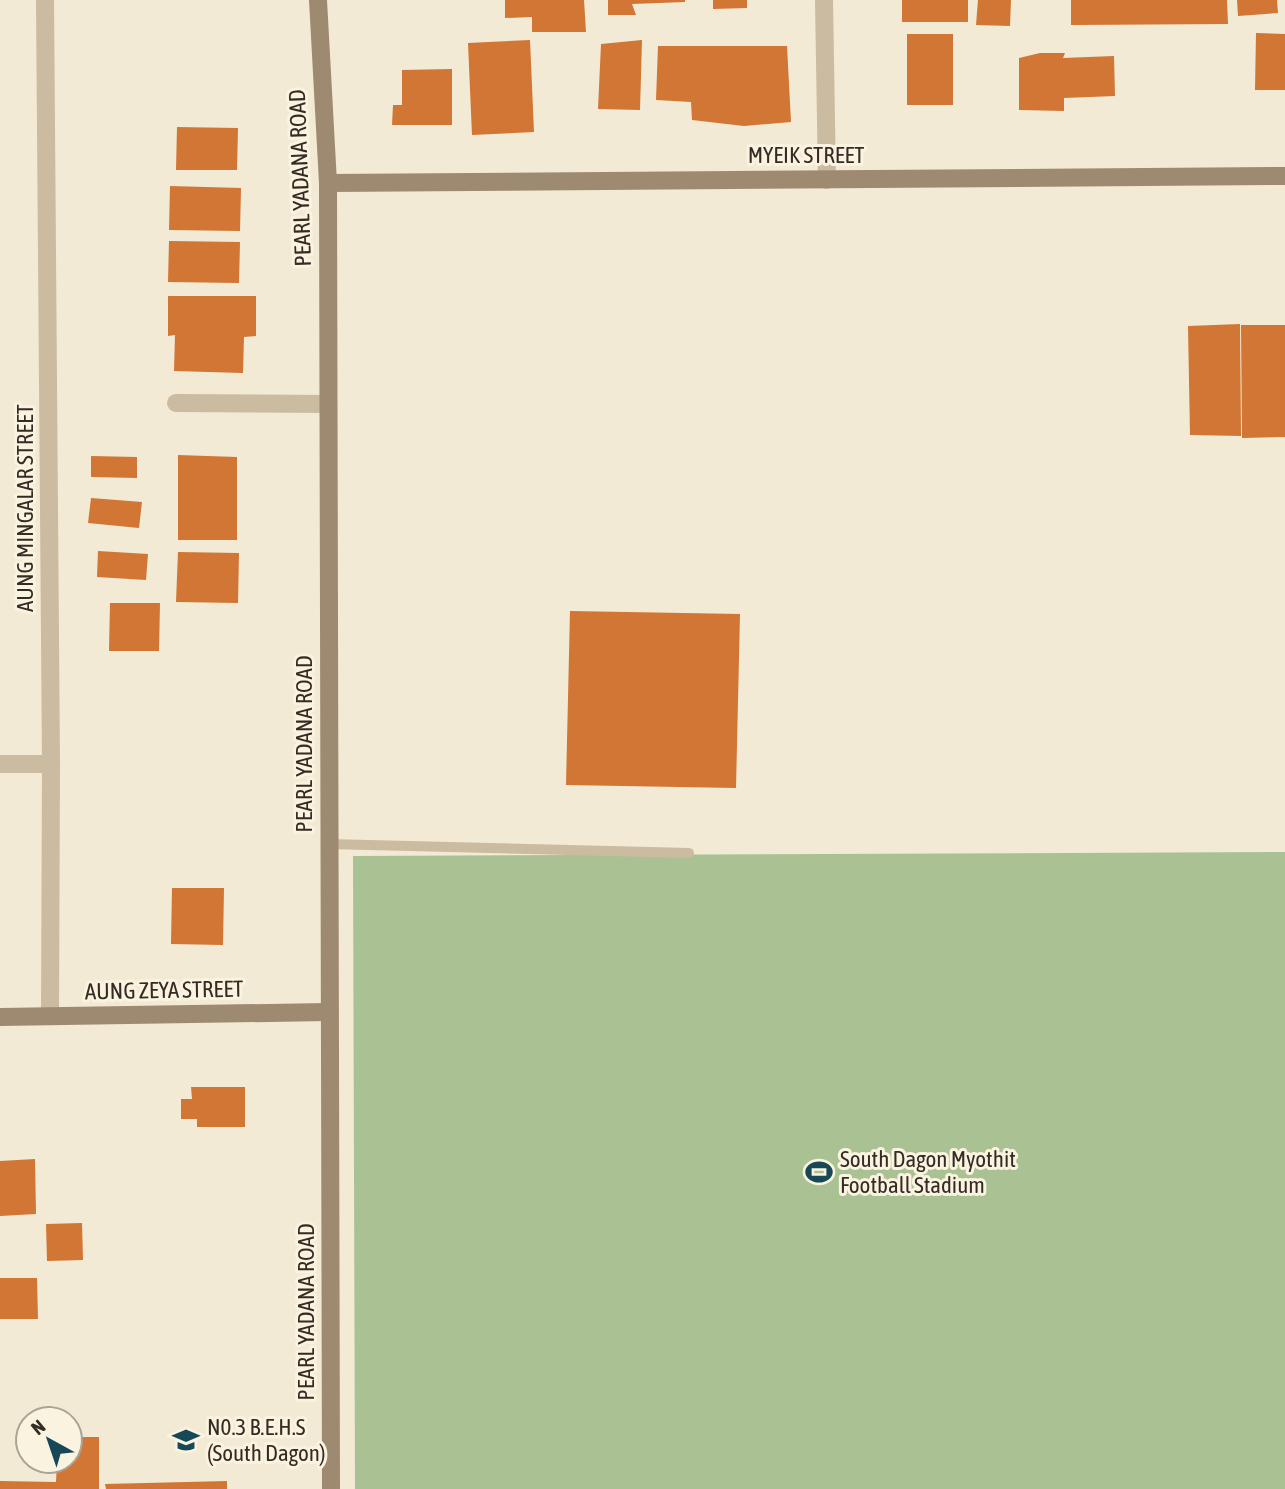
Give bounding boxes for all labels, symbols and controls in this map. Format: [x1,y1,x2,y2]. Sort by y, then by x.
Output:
street label: PEARL YADANA ROAD [284,89,316,267]
street label: MYEIK STREET [748,142,864,168]
street label: AUNG MINGALAR STREET [12,404,38,612]
street label: PEARL YADANA ROAD [291,655,317,833]
street label: AUNG ZEYA STREET [85,976,243,1004]
place label: South Dagon Myothit Football Stadium [840,1146,1016,1198]
sports icon: South Dagon Myothit Football Stadium [804,1157,834,1187]
street label: PEARL YADANA ROAD [293,1223,319,1401]
north arrow [14,1405,84,1475]
place label: N0.3 B.E.H.S (South Dagon) [207,1414,326,1466]
text: N [27,1415,49,1439]
school or university icon: N0.3 B.E.H.S (South Dagon) [171,1425,201,1455]

